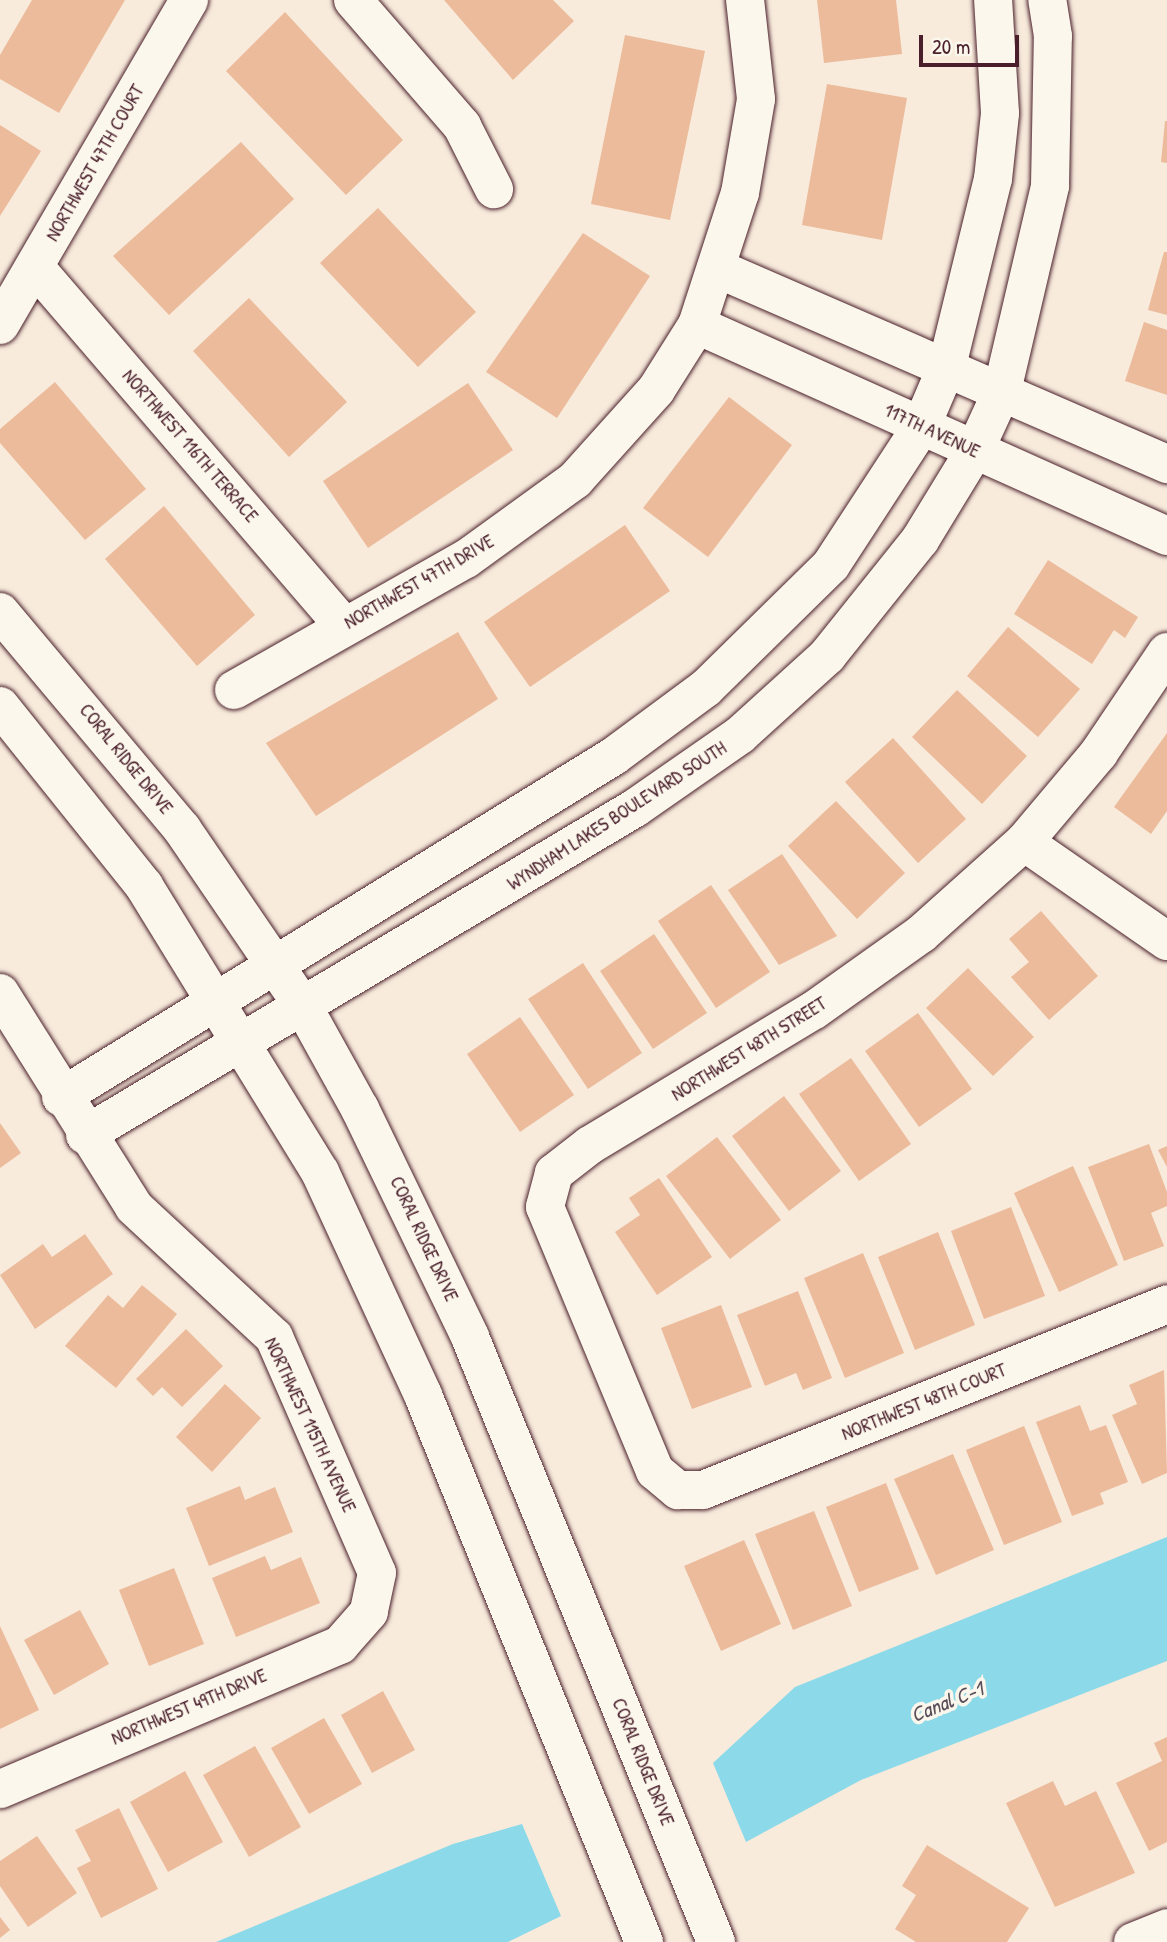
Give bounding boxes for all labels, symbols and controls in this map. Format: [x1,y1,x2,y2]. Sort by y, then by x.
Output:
scale bar [922,21,1022,65]
text: 20 m [932,32,970,61]
street label: NORTHWEST 47TH COURT [41,81,149,245]
street label: NORTHWEST 116TH TERRACE [117,365,263,527]
street label: 117TH AVENUE [881,399,983,463]
street label: NORTHWEST 47TH DRIVE [340,530,498,634]
street label: CORAL RIDGE DRIVE [75,699,177,819]
street label: WYNDHAM LAKES BOULEVARD SOUTH [503,737,731,895]
street label: NORTHWEST 48TH STREET [667,992,831,1106]
street label: CORAL RIDGE DRIVE [385,1173,463,1305]
street label: NORTHWEST 115TH AVENUE [259,1334,361,1516]
street label: NORTHWEST 48TH COURT [838,1359,1010,1445]
street label: NORTHWEST 49TH DRIVE [108,1664,270,1750]
water label: Canal C-1 [907,1676,987,1728]
street label: CORAL RIDGE DRIVE [607,1695,679,1829]

